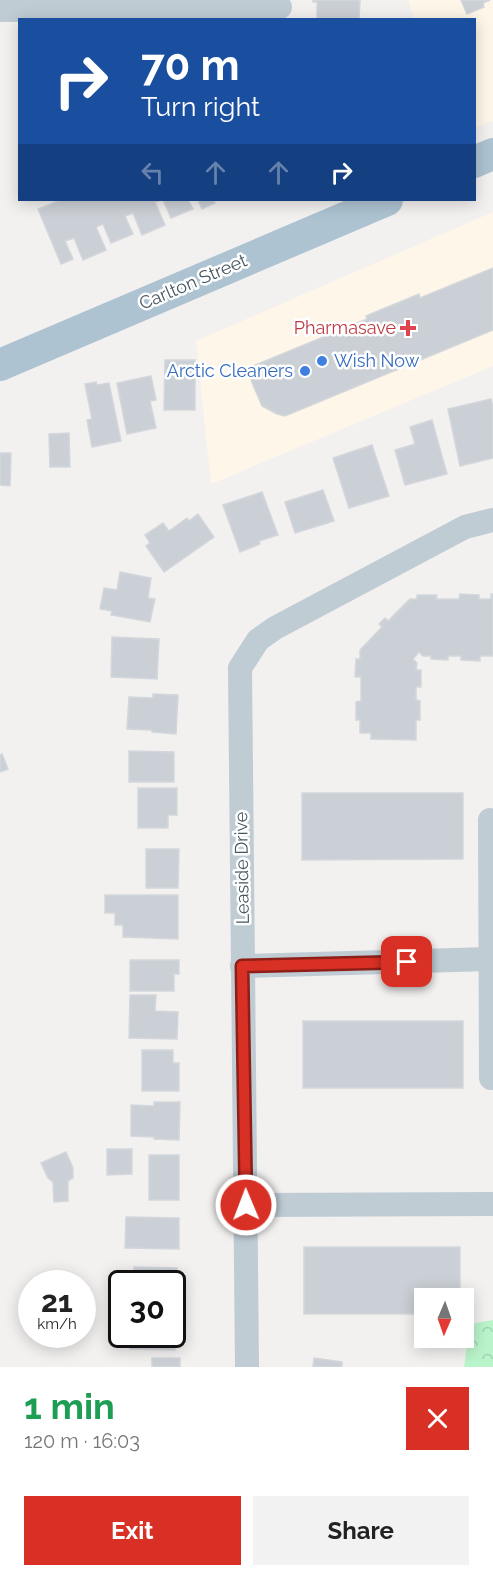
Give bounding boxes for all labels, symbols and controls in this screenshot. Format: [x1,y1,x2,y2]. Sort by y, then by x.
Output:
text: 70 m [141,41,240,90]
icon: right [42,42,120,120]
text: Turn right [141,91,260,122]
icon: left [136,156,169,189]
icon: ahead [199,156,232,189]
icon: ahead [262,156,295,189]
icon: right [325,156,358,189]
street label: Carlton Street [136,249,250,314]
place label: Pharmasave [294,317,396,338]
marker: Pharmasave [401,321,415,335]
place label: Wish Now [334,350,420,371]
marker: Wish Now [315,354,329,368]
place label: Arctic Cleaners [167,360,293,381]
marker: Arctic Cleaners [298,364,312,378]
street label: Leaside Drive [230,811,253,924]
pin [381,936,432,987]
icon: arrive [390,945,423,978]
position arrow [214,1173,278,1237]
speed limit sign: 30 [108,1270,186,1348]
text: 21 [41,1284,73,1319]
north arrow [414,1288,474,1348]
map controls [414,1288,474,1348]
text: km/h [37,1315,77,1333]
text: 1 min [24,1385,115,1427]
button: close [406,1387,469,1450]
text: 120 m · 16:03 [24,1429,140,1453]
button: Exit [24,1496,241,1565]
button: Share [253,1496,469,1565]

